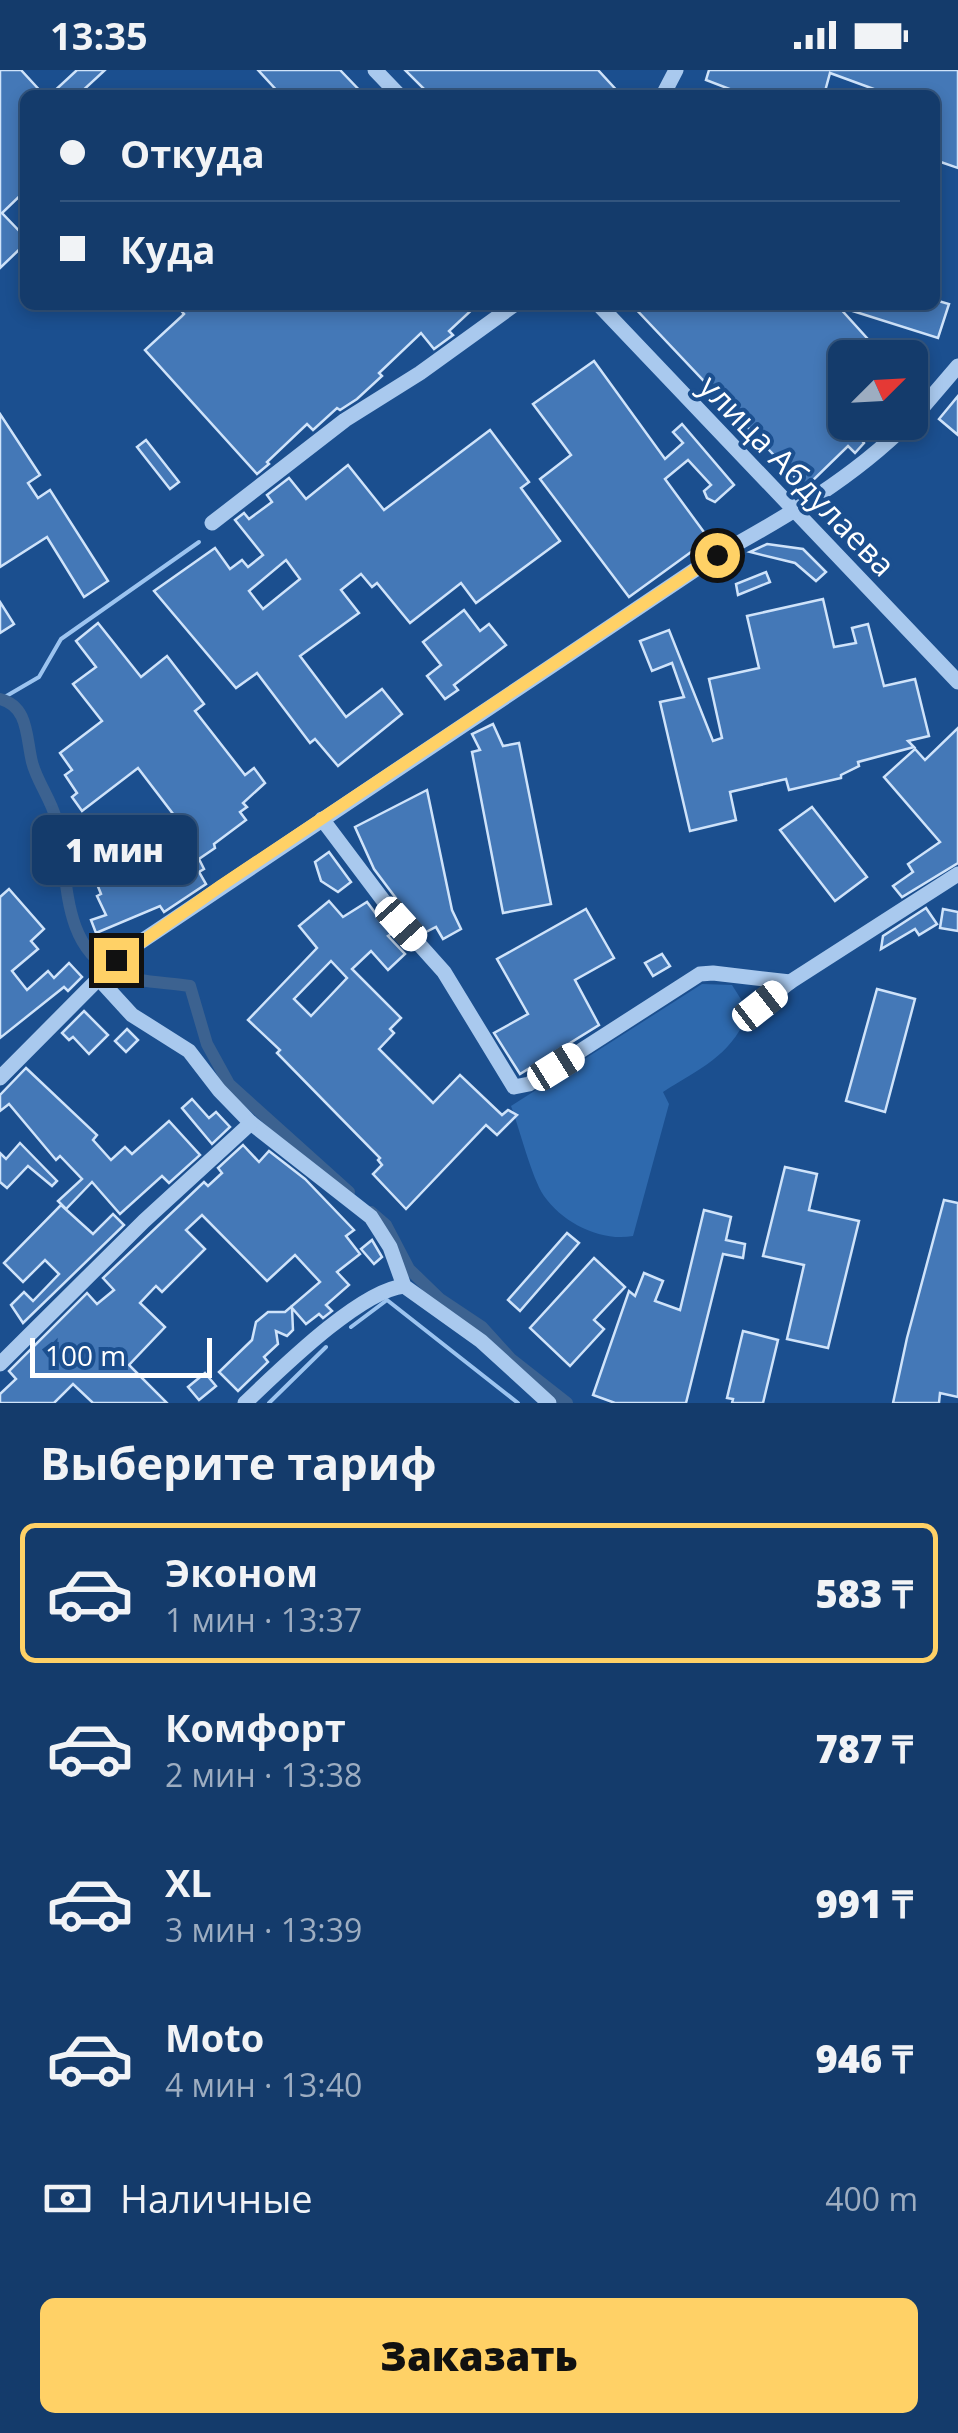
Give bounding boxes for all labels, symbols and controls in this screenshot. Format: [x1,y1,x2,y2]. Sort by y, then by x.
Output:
text: 13:35 [50,9,148,61]
text: Откуда [120,127,265,179]
text: Куда [120,223,215,275]
north arrow [828,340,928,440]
map controls [828,340,928,440]
street label: улица Абдулаева [691,365,905,585]
route start [695,533,740,578]
callout: 1 мин [34,815,198,885]
text: 1 мин [65,828,164,871]
car [370,892,432,956]
route end [94,938,139,983]
car [727,976,793,1036]
car [523,1038,589,1096]
scale bar [30,1333,212,1378]
text: 100 m [45,1336,126,1374]
text: Выберите тариф [40,1432,437,1493]
text: Эконом [165,1546,318,1598]
icon: car [45,1548,135,1638]
text: 583 ₸ [816,1567,913,1619]
text: 1 мин · 13:37 [165,1598,362,1641]
text: Комфорт [165,1701,346,1753]
icon: car [45,1703,135,1793]
text: 787 ₸ [816,1722,913,1774]
text: 2 мин · 13:38 [165,1753,362,1796]
text: XL [165,1856,212,1908]
icon: car [45,1858,135,1948]
text: 991 ₸ [816,1877,913,1929]
text: 3 мин · 13:39 [165,1908,362,1951]
text: Moto [165,2011,264,2063]
icon: car [45,2013,135,2103]
text: 946 ₸ [816,2032,913,2084]
text: 4 мин · 13:40 [165,2063,362,2106]
icon: cash [40,2171,95,2226]
text: Наличные [120,2172,313,2224]
text: 400 m [825,2177,918,2220]
button: Заказать [40,2298,918,2413]

